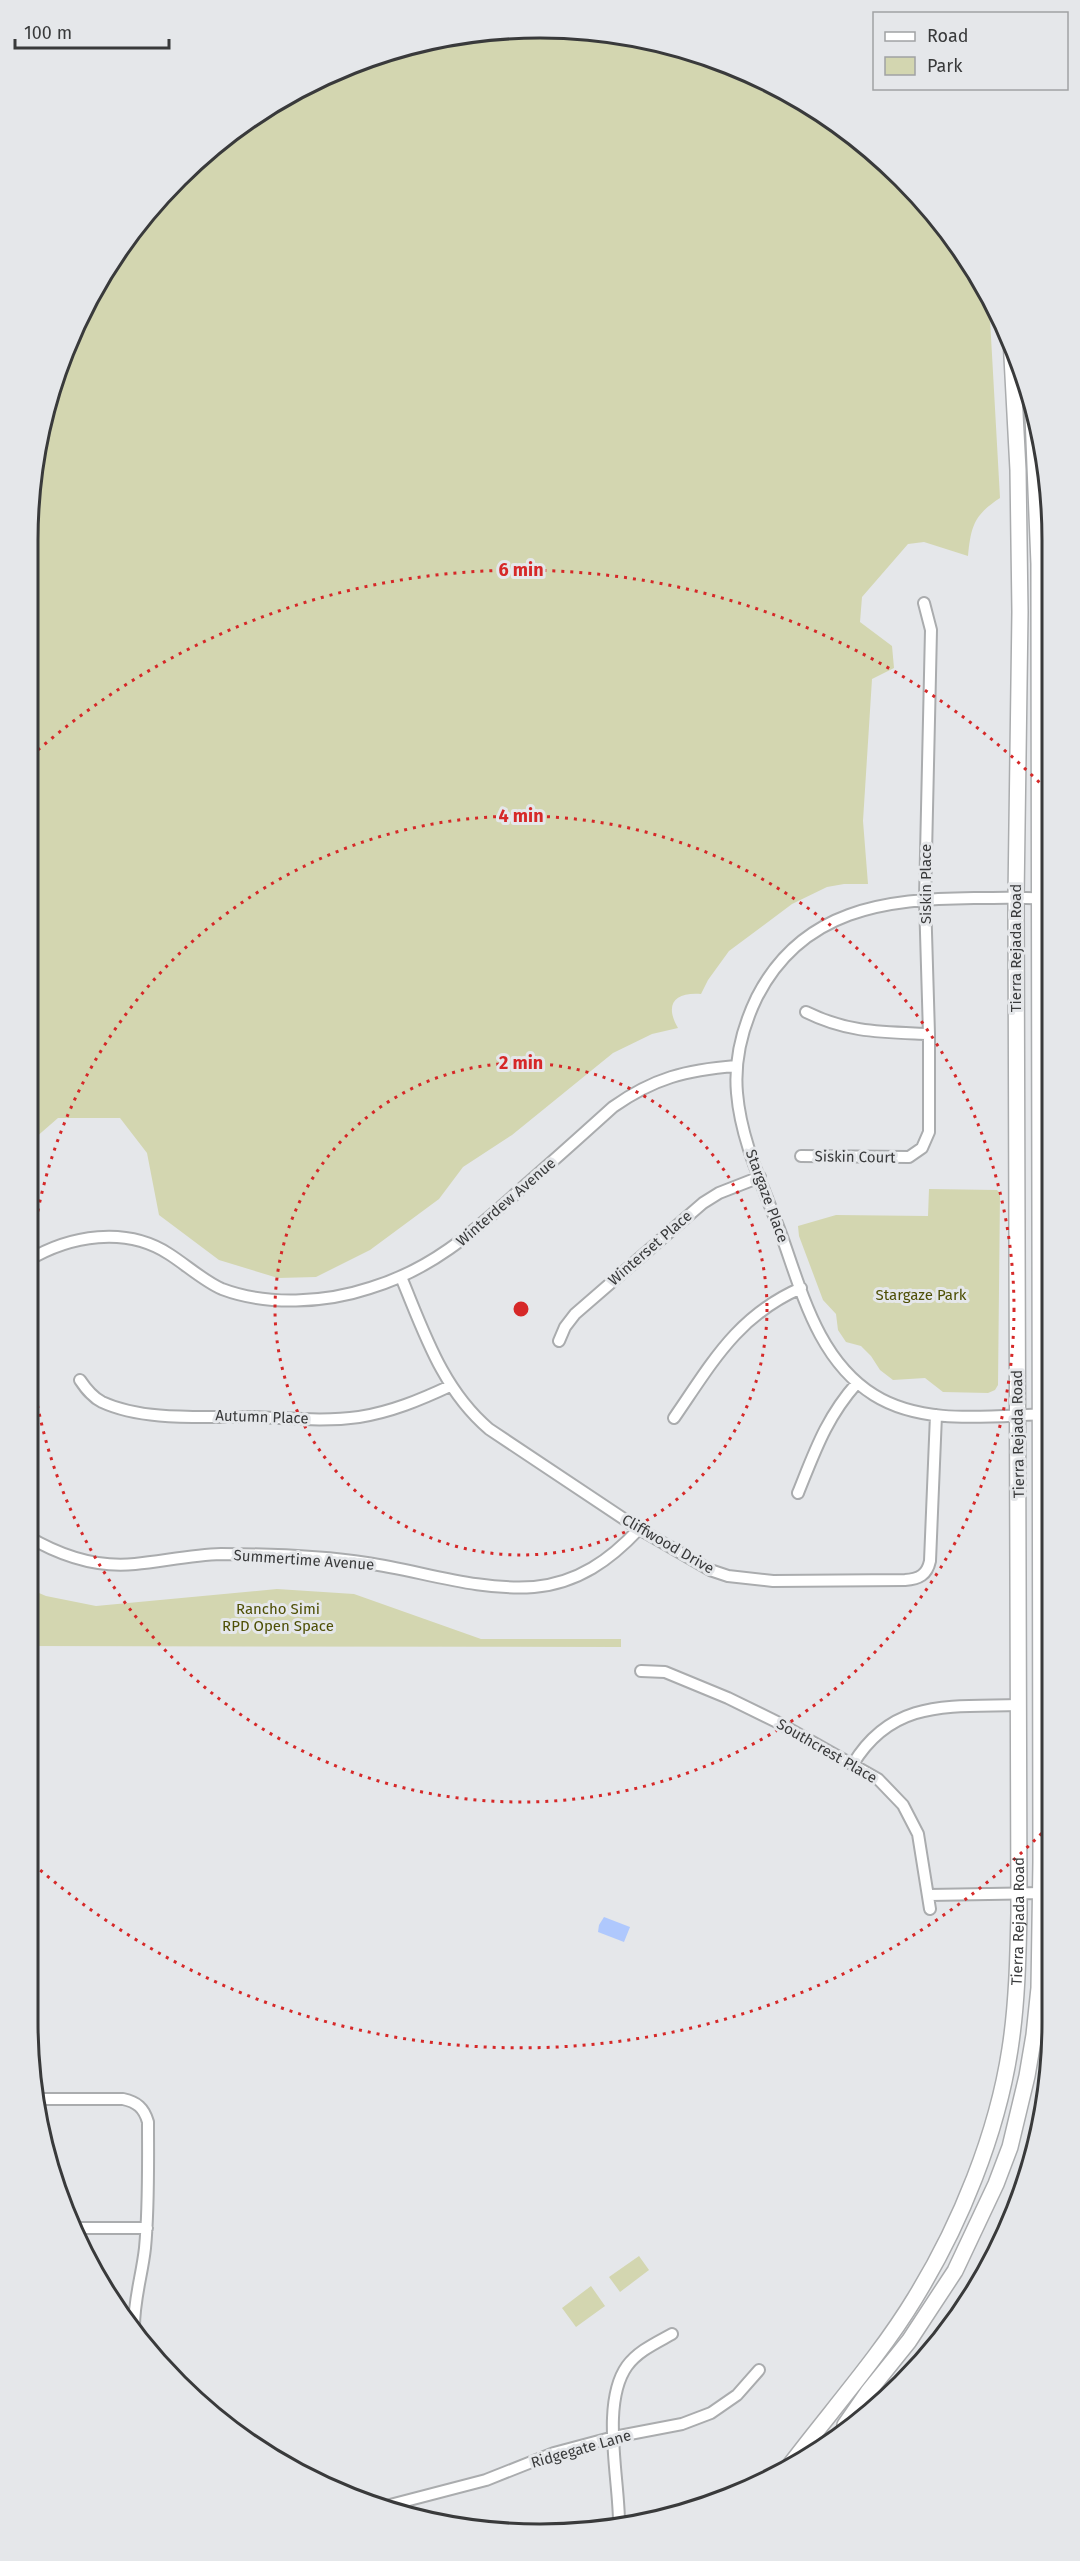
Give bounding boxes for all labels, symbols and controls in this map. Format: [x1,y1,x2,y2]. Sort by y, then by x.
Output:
scale bar [15,12,170,50]
legend [873,12,1068,90]
text: 100 m [24,22,72,44]
text: Road [927,25,969,47]
text: Park [927,55,963,77]
text: 6 min [498,559,544,581]
text: 4 min [498,805,544,827]
street label: Siskin Place [917,844,935,924]
street label: Tierra Rejada Road [1007,884,1025,1012]
text: 2 min [499,1052,543,1074]
street label: Stargaze Place [742,1147,792,1245]
street label: Siskin Court [814,1147,896,1167]
street label: Winterdew Avenue [453,1154,559,1250]
street label: Winterset Place [604,1207,696,1289]
park label: Stargaze Park [875,1286,967,1304]
centre of rings [511,1299,531,1319]
street label: Tierra Rejada Road [1008,1370,1028,1498]
street label: Autumn Place [215,1406,309,1428]
street label: Cliffwood Drive [619,1510,717,1578]
street label: Summertime Avenue [233,1546,375,1574]
park label: Rancho Simi RPD Open Space [222,1600,334,1635]
street label: Southcrest Place [774,1715,880,1787]
street label: Tierra Rejada Road [1008,1857,1028,1986]
street label: Ridgegate Lane [529,2426,633,2472]

